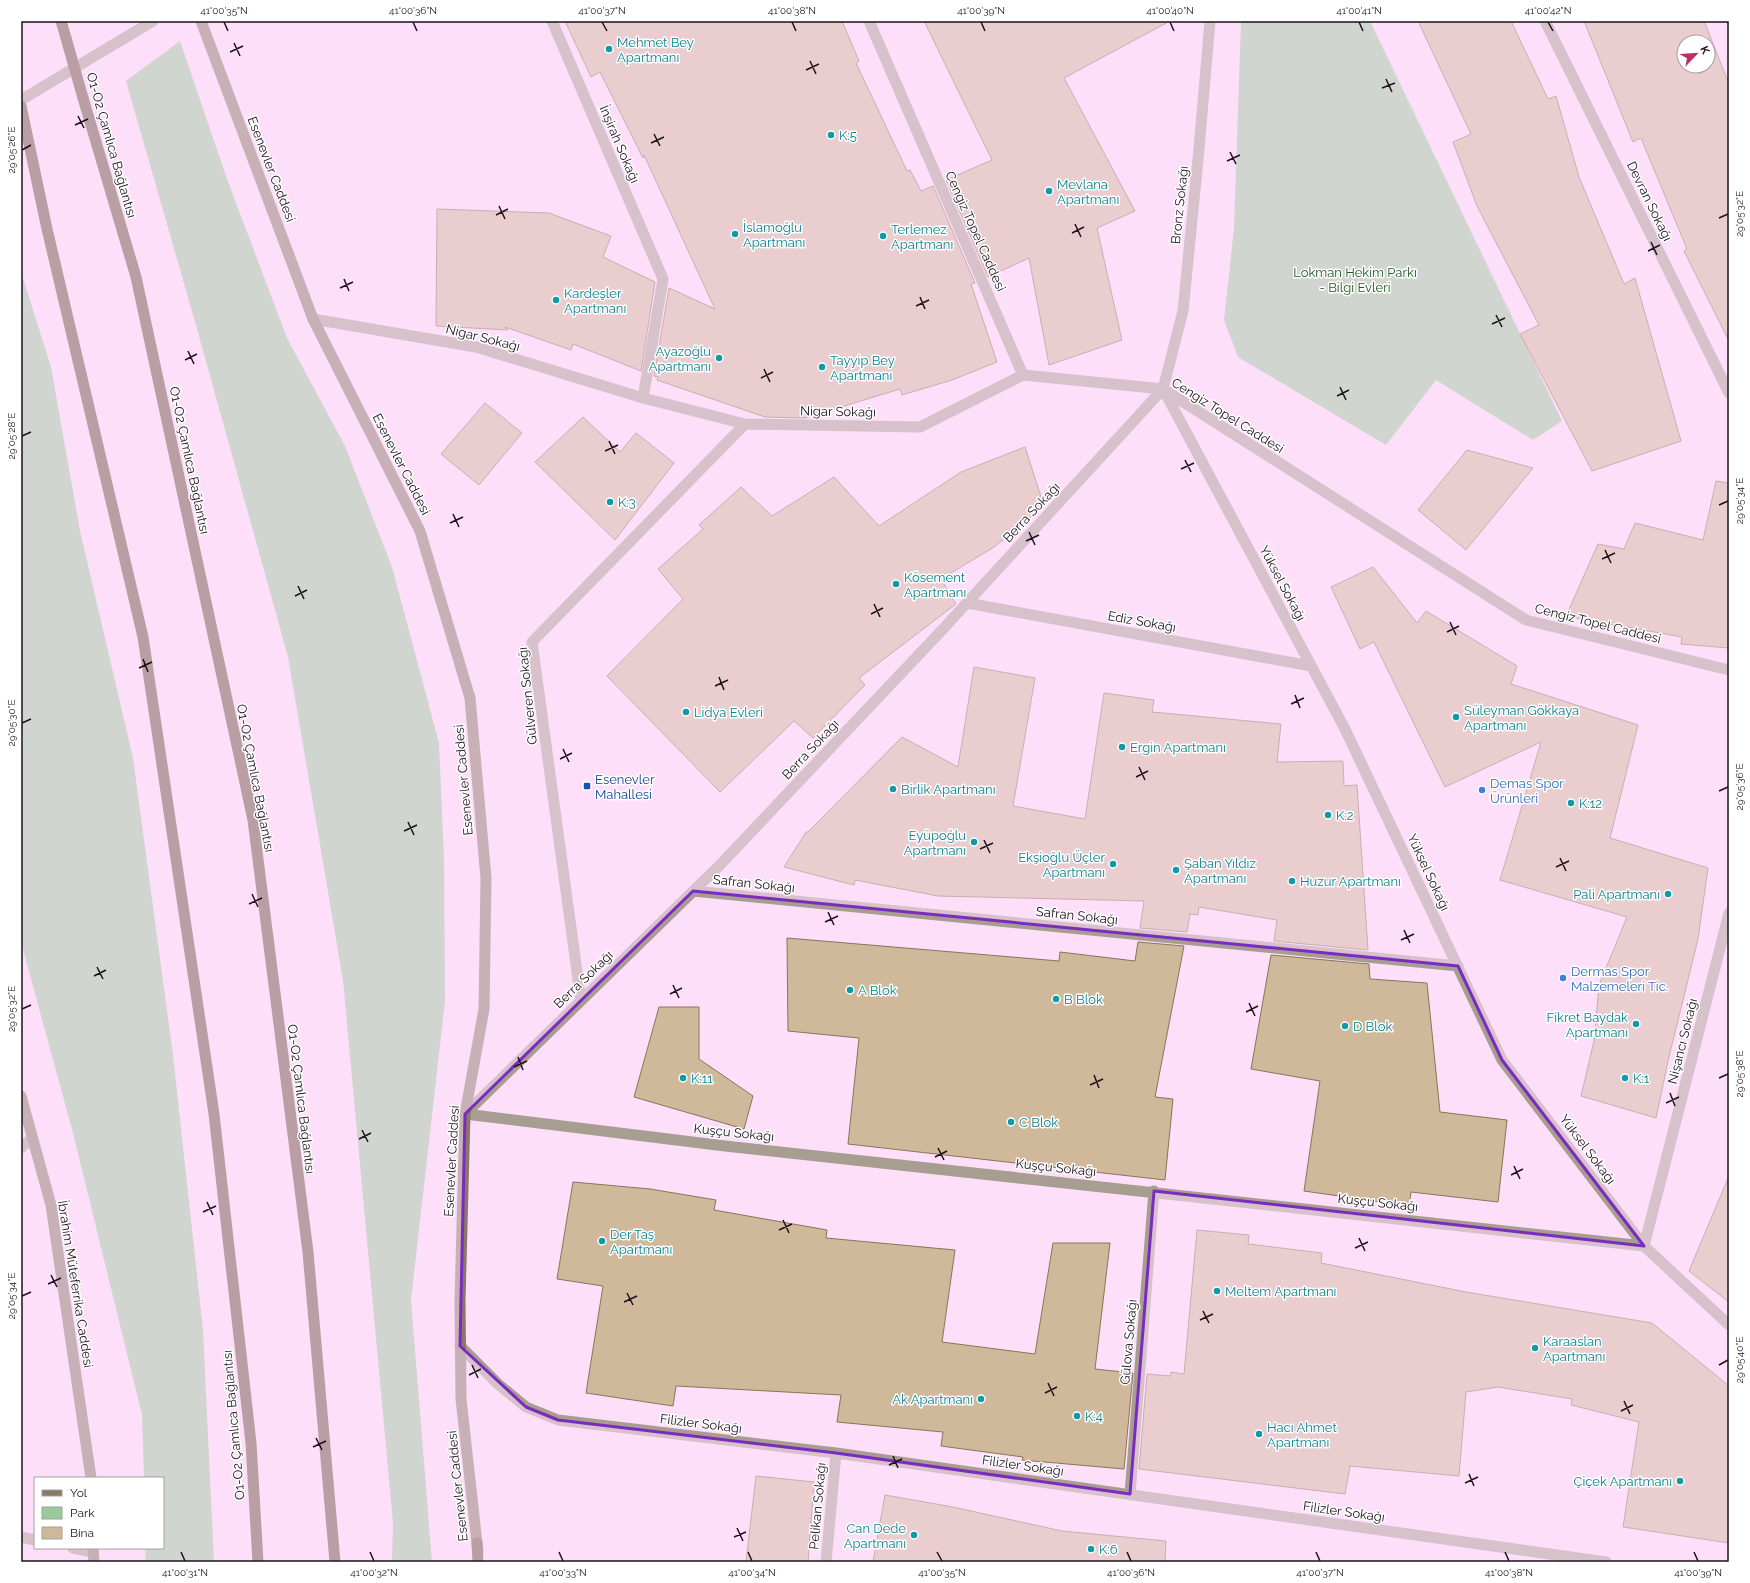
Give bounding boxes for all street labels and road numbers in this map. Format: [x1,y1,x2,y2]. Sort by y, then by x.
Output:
street label: O1-O2 Çamlıca Bağlantısı [84,71,139,220]
street label: İnşirah Sokağı [596,103,644,185]
street label: Esenevler Caddesi [245,114,299,224]
street label: Devran Sokağı [1624,159,1675,243]
street label: Bronz Sokağı [1168,165,1191,245]
street label: Cengiz Topel Caddesi [942,169,1009,293]
street label: Nigar Sokağı [444,321,522,354]
street label: Cengiz Topel Caddesi [1169,375,1287,456]
street label: O1-O2 Çamlıca Bağlantısı [167,385,213,535]
street label: Nigar Sokağı [800,403,876,420]
street label: Esenevler Caddesi [370,411,434,517]
street label: Berra Sokağı [1000,479,1063,545]
street label: Yüksel Sokağı [1256,543,1309,623]
street label: Cengiz Topel Caddesi [1533,601,1663,646]
street label: Ediz Sokağı [1107,608,1177,635]
street label: Gülveren Sokağı [515,646,540,745]
street label: O1-O2 Çamlıca Bağlantısı [234,703,277,853]
street label: Berra Sokağı [779,716,842,782]
street label: Esenevler Caddesi [451,724,476,836]
street label: Yüksel Sokağı [1404,831,1453,913]
street label: Safran Sokağı [712,872,796,895]
street label: Safran Sokağı [1035,904,1119,927]
street label: Berra Sokağı [551,947,616,1011]
street label: Nişancı Sokağı [1665,997,1700,1085]
street label: O1-O2 Çamlıca Bağlantısı [285,1023,318,1175]
street label: Esenevler Caddesi [441,1105,462,1217]
street label: Yüksel Sokağı [1557,1112,1619,1187]
street label: Kuşçu Sokağı [693,1121,775,1144]
street label: Kuşçu Sokağı [1015,1156,1097,1179]
street label: Kuşçu Sokağı [1337,1191,1419,1214]
street label: İbrahim Müteferrika Caddesi [55,1199,97,1369]
street label: Gülova Sokağı [1117,1299,1140,1385]
street label: O1-O2 Çamlıca Bağlantısı [219,1349,248,1501]
street label: Filizler Sokağı [659,1411,743,1436]
street label: Esenevler Caddesi [444,1430,471,1542]
street label: Filizler Sokağı [981,1452,1065,1479]
street label: Pelikan Sokağı [806,1462,829,1550]
street label: Filizler Sokağı [1302,1498,1386,1525]

